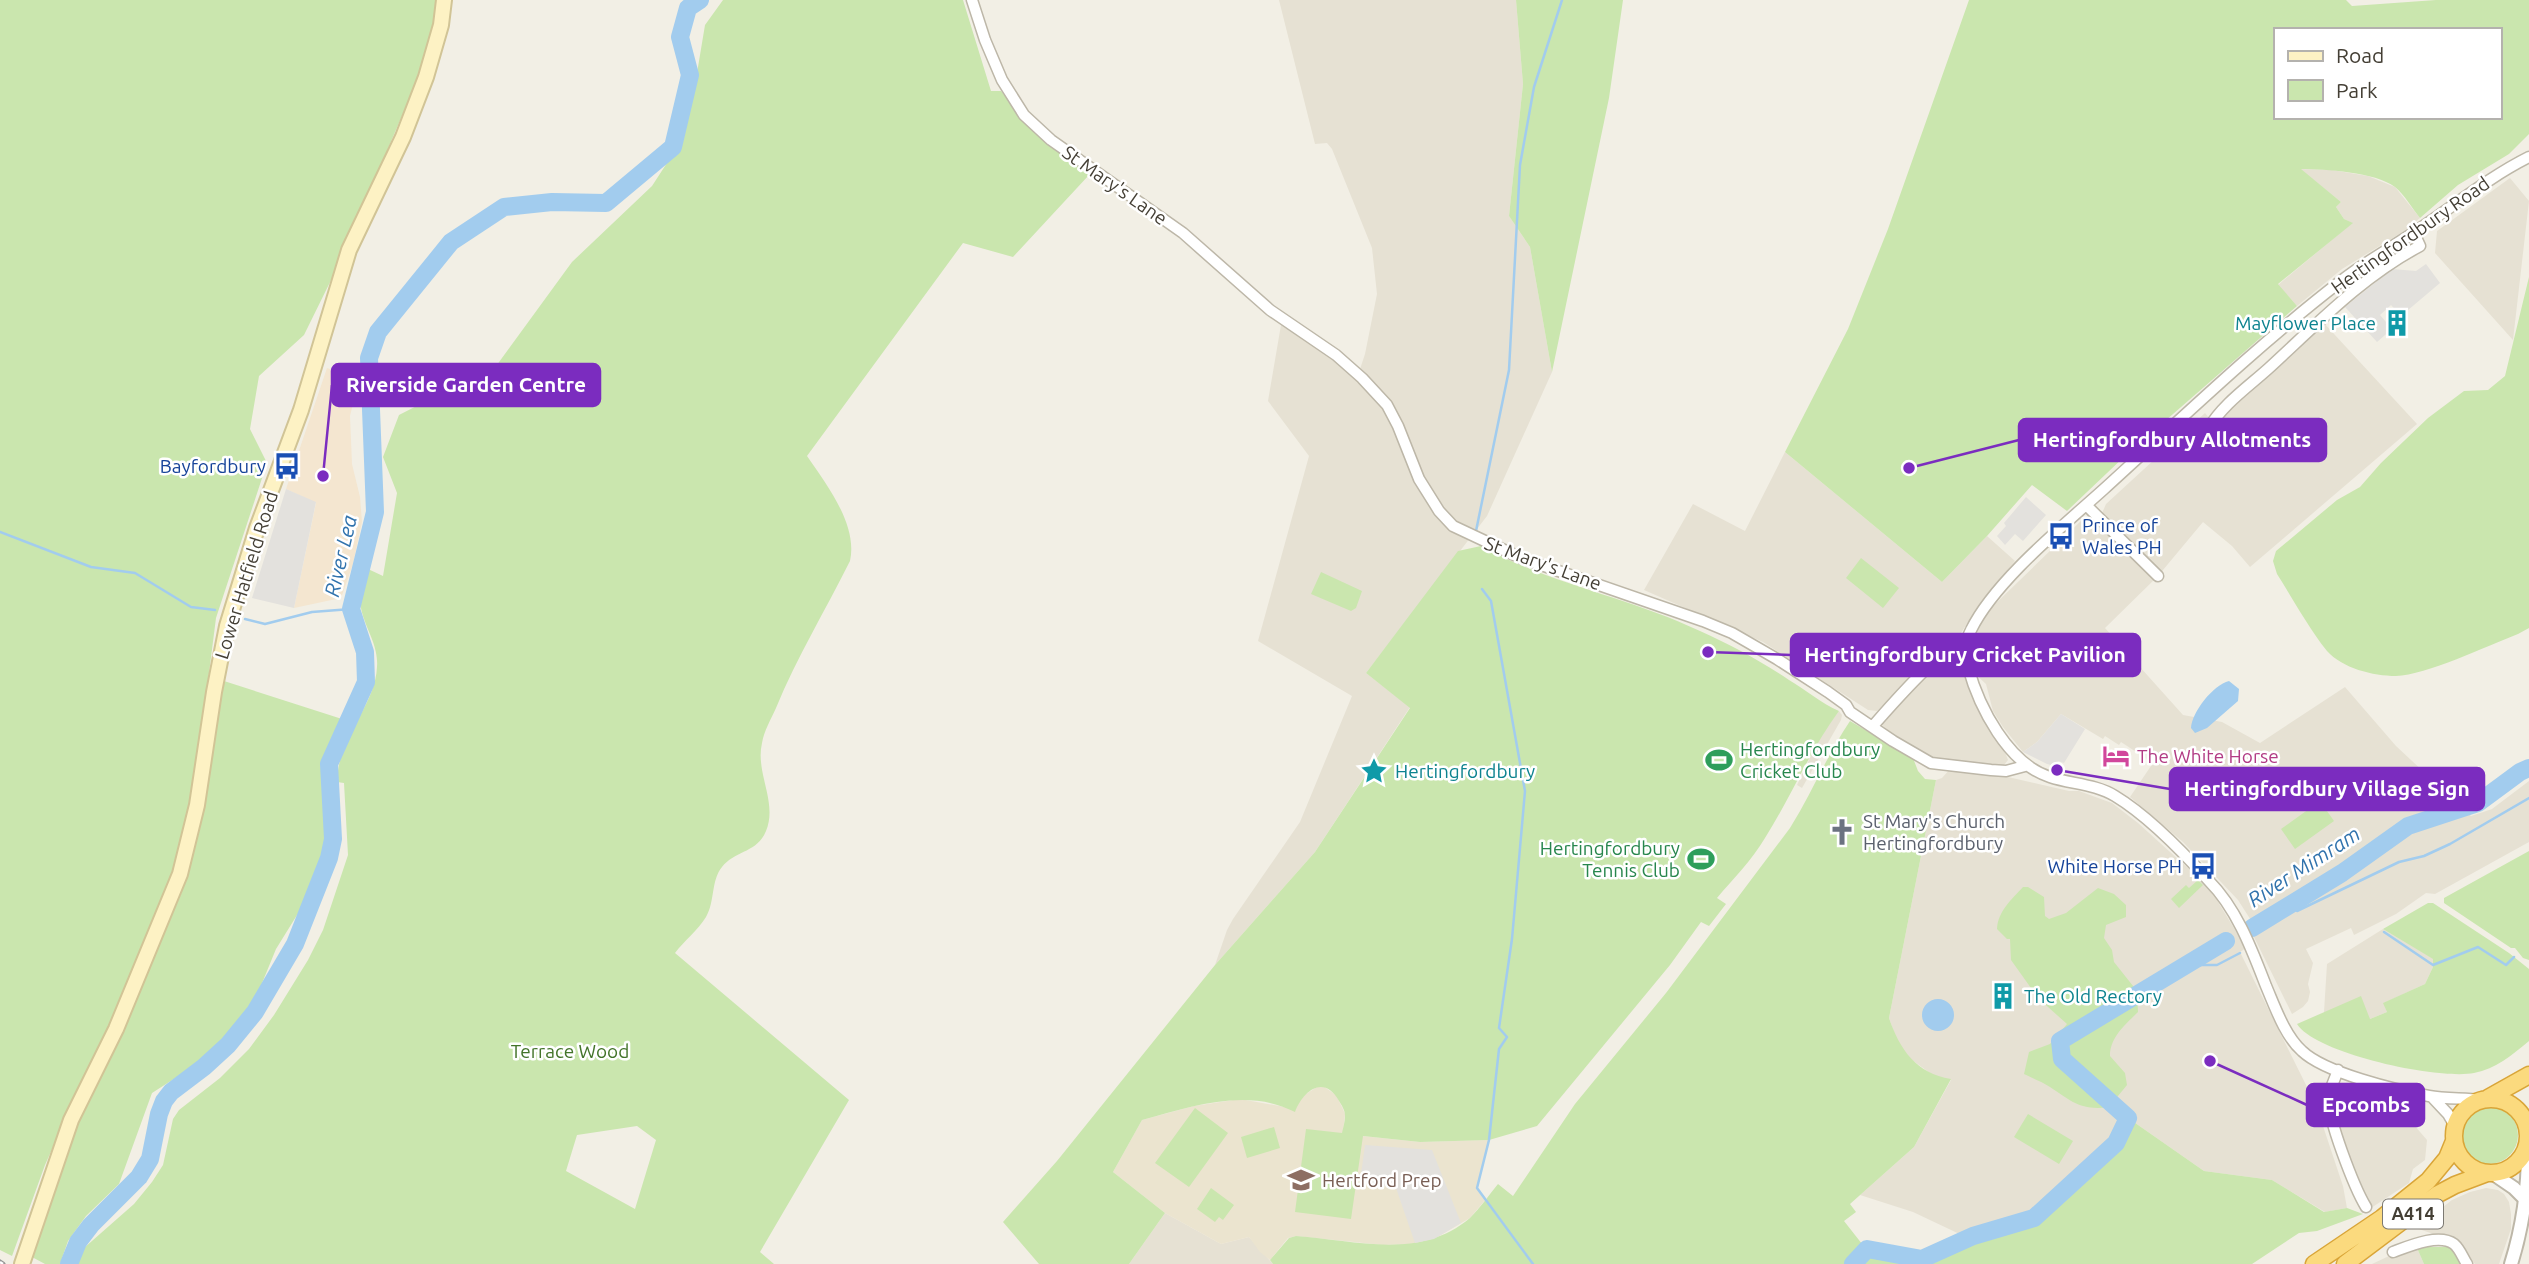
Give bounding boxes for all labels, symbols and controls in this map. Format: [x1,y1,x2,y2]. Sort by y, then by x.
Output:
legend [2274,28,2501,119]
text: Road [2336,43,2384,67]
text: Park [2336,78,2378,102]
street label: St Mary's Lane [1058,141,1172,229]
street label: Hertingfordbury Road [2327,172,2493,298]
building icon: Mayflower Place [2382,308,2412,338]
place label: Mayflower Place [2235,312,2376,334]
callout: Riverside Garden Centre [332,364,600,406]
text: Riverside Garden Centre [346,372,586,396]
callout: Hertingfordbury Allotments [2019,419,2326,461]
text: Hertingfordbury Allotments [2033,427,2311,451]
bus stop icon: Bayfordbury [272,451,302,481]
place label: Bayfordbury [160,455,266,477]
street label: Lower Hatfield Road [210,488,282,662]
water label: River Lea [319,513,361,599]
place label: Prince of Wales PH [2082,514,2162,558]
bus stop icon: Prince of Wales PH [2046,521,2076,551]
street label: St Mary's Lane [1482,532,1604,594]
callout: Hertingfordbury Cricket Pavilion [1791,634,2140,676]
text: Hertingfordbury Cricket Pavilion [1804,642,2126,666]
place label: Hertingfordbury Cricket Club [1740,738,1880,782]
hotel icon: The White Horse [2101,741,2131,771]
sports icon: Hertingfordbury Cricket Club [1704,745,1734,775]
place label: The White Horse [2137,745,2279,767]
place icon: Hertingfordbury [1359,756,1389,786]
place label: Hertingfordbury [1395,760,1535,782]
callout: Hertingfordbury Village Sign [2170,768,2484,810]
text: Hertingfordbury Village Sign [2184,776,2470,800]
place label: St Mary's Church Hertingfordbury [1863,810,2005,854]
church icon: St Mary's Church Hertingfordbury [1827,817,1857,847]
water label: River Mimram [2243,821,2364,911]
place label: Hertingfordbury Tennis Club [1540,837,1680,881]
sports icon: Hertingfordbury Tennis Club [1686,844,1716,874]
bus stop icon: White Horse PH [2188,851,2218,881]
place label: White Horse PH [2047,855,2182,877]
building icon: The Old Rectory [1988,981,2018,1011]
place label: The Old Rectory [2024,985,2162,1007]
park label: Terrace Wood [511,1040,629,1062]
callout: Epcombs [2307,1084,2424,1126]
text: Epcombs [2322,1092,2410,1116]
school or university icon: Hertford Prep [1286,1165,1316,1195]
place label: Hertford Prep [1322,1169,1442,1191]
road number: A414 [2383,1199,2443,1228]

